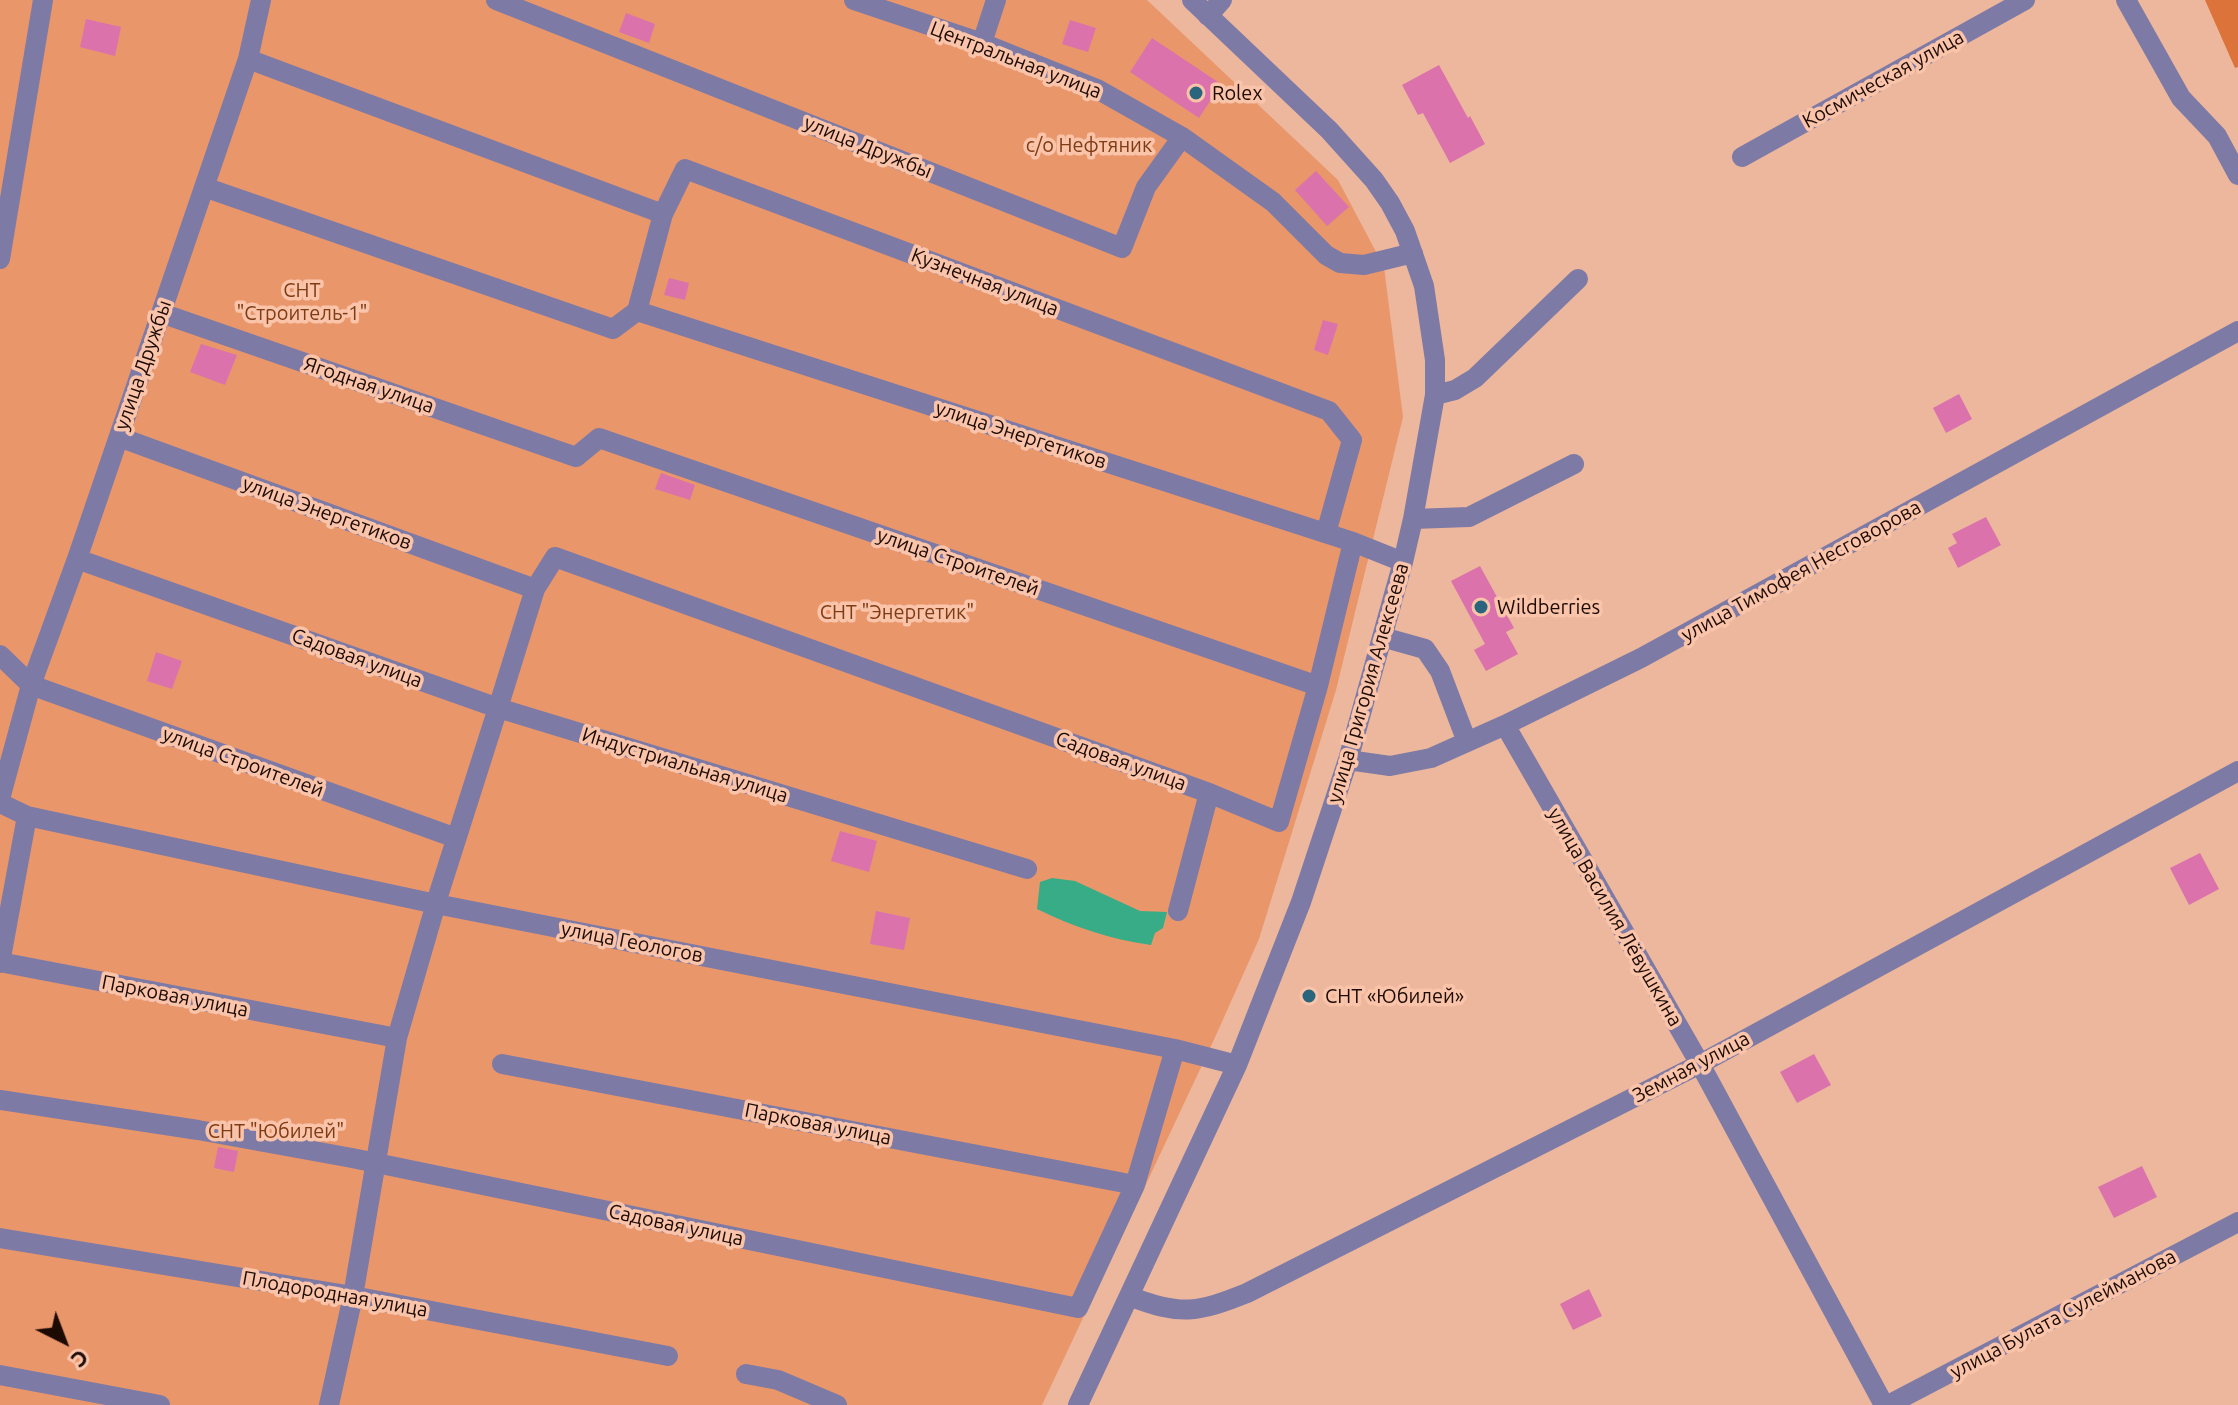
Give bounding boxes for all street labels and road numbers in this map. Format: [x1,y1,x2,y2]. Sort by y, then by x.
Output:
street label: Центральная улица [927,16,1105,104]
street label: Космическая улица [1798,25,1968,133]
street label: улица Дружбы [800,110,936,184]
street label: Кузнечная улица [908,243,1062,321]
street label: улица Дружбы [110,297,176,433]
street label: Ягодная улица [301,352,437,418]
street label: улица Энергетиков [932,396,1110,474]
street label: улица Энергетиков [239,471,415,555]
street label: улица Тимофея Несговорова [1677,495,1925,647]
street label: улица Строителей [874,523,1042,601]
street label: улица Григория Алексеева [1322,560,1414,806]
street label: Садовая улица [288,623,426,693]
street label: улица Строителей [159,722,327,802]
street label: Индустриальная улица [579,722,791,808]
street label: Садовая улица [1052,726,1190,796]
street label: улица Василия Лёвушкина [1543,804,1687,1030]
street label: улица Геологов [559,916,705,968]
street label: Парковая улица [100,970,250,1022]
street label: Земная улица [1628,1026,1754,1108]
street label: Парковая улица [743,1098,893,1150]
street label: Садовая улица [606,1199,746,1251]
street label: улица Булата Сулейманова [1946,1244,2180,1384]
street label: Плодородная улица [240,1266,430,1322]

